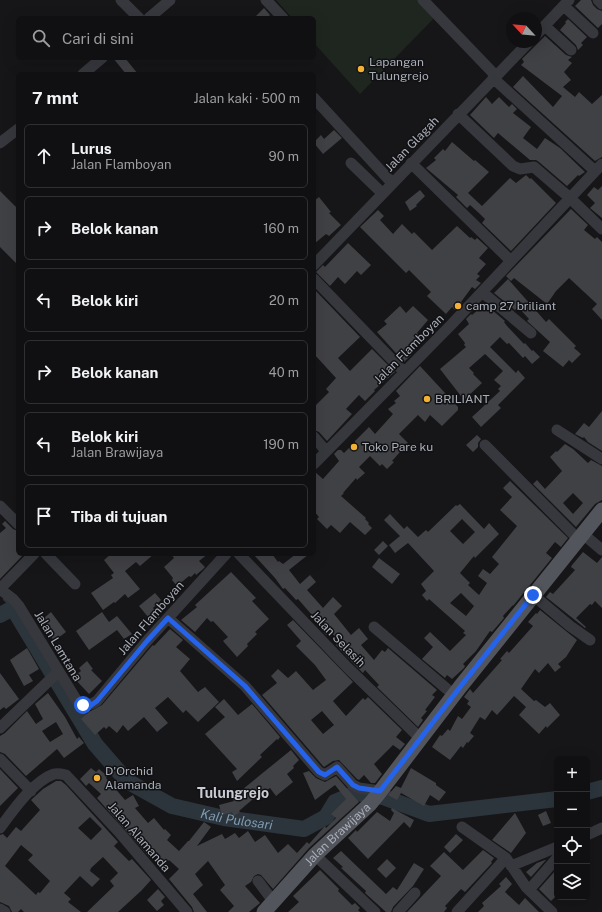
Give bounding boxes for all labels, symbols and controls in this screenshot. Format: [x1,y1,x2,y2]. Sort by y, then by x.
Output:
north arrow [506,12,542,48]
search box [16,16,316,60]
icon: search [30,27,52,49]
text: Cari di sini [62,30,134,47]
place label: Lapangan Tulungrejo [369,55,429,83]
marker: Lapangan Tulungrejo [356,64,366,74]
text: 7 mnt [32,88,79,108]
text: Jalan kaki · 500 m [193,91,300,106]
street label: Jalan Glagah [382,113,442,174]
text: Lurus [71,140,112,157]
icon: ahead [33,145,55,167]
text: 90 m [269,149,299,164]
text: Jalan Flamboyan [71,157,172,172]
icon: right [33,217,55,239]
text: Belok kanan [71,220,158,237]
text: 160 m [263,221,299,236]
icon: left [33,289,55,311]
text: Belok kiri [71,292,138,309]
text: 20 m [269,293,299,308]
place label: camp 27 briliant [466,299,556,313]
marker: camp 27 briliant [453,301,463,311]
street label: Jalan Flamboyan [371,311,447,387]
icon: right [33,361,55,383]
text: Belok kanan [71,364,158,381]
text: 40 m [268,365,299,380]
place label: BRILIANT [435,392,490,406]
marker: BRILIANT [422,394,432,404]
text: Belok kiri [71,428,138,445]
icon: left [33,433,55,455]
text: 190 m [263,437,299,452]
place label: Toko Pare ku [362,440,433,454]
marker: Toko Pare ku [349,442,359,452]
text: Jalan Brawijaya [71,445,163,460]
icon: arrive [33,505,55,527]
text: Tiba di tujuan [71,508,167,525]
street label: Jalan Flamboyan [115,578,187,658]
route end [524,586,542,604]
street label: Jalan Lamtana [31,608,85,684]
street label: Jalan Selasih [308,608,368,670]
route start [74,696,92,714]
map controls [554,756,590,900]
button: + [554,756,590,792]
place label: D'Orchid Alamanda [105,764,161,792]
marker: D'Orchid Alamanda [92,773,102,783]
district label: Tulungrejo [197,785,269,801]
button: − [554,792,590,828]
street label: Jalan Alamanda [105,799,173,875]
street label: Jalan Brawijaya [302,800,373,869]
water label: Kali Pulosari [199,806,274,833]
button: locate [554,828,590,864]
button: layers [554,864,590,900]

